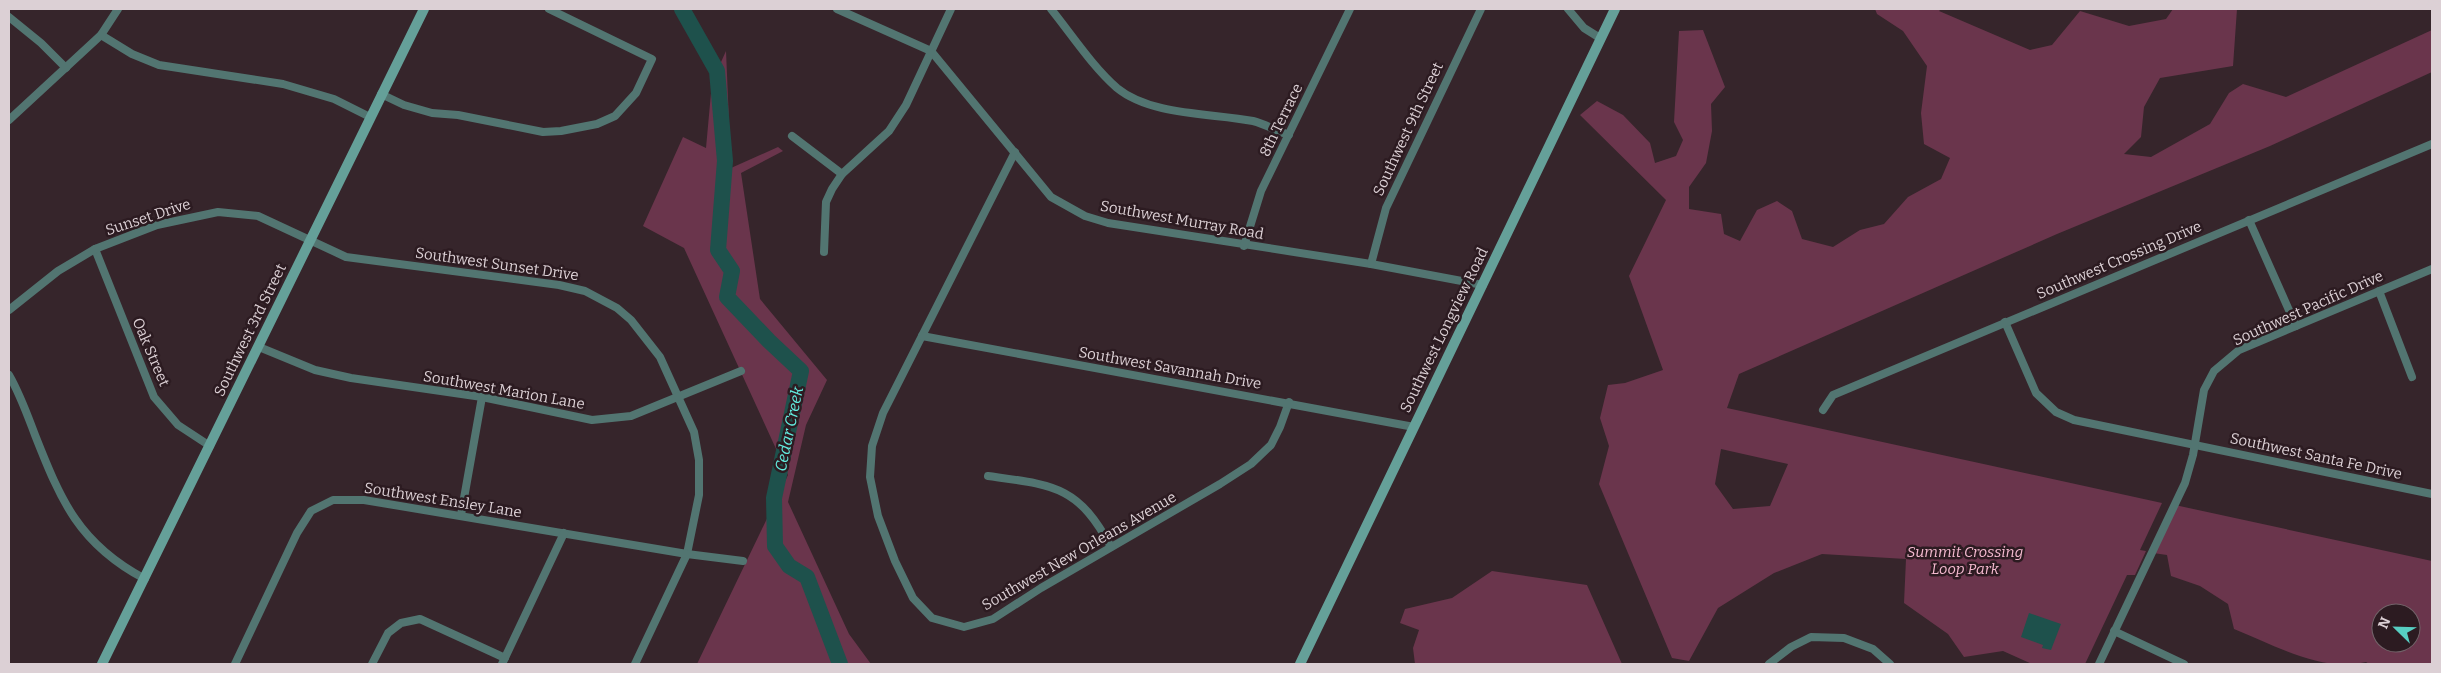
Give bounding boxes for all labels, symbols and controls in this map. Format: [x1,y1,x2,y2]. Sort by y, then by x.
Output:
street label: Southwest 9th Street [1369,59,1447,199]
street label: 8th Terrace [1256,80,1306,160]
street label: Sunset Drive [103,195,193,239]
street label: Southwest Murray Road [1099,197,1265,243]
street label: Southwest Crossing Drive [2034,217,2204,303]
street label: Southwest Sunset Drive [414,244,580,284]
street label: Southwest Longview Road [1396,244,1492,415]
street label: Southwest 3rd Street [210,260,290,399]
street label: Southwest Pacific Drive [2230,267,2386,349]
street label: Oak Street [128,315,174,390]
street label: Southwest Savannah Drive [1077,343,1263,393]
street label: Southwest Marion Lane [422,367,586,413]
water label: Cedar Creek [771,385,807,473]
street label: Southwest Santa Fe Drive [2228,429,2404,483]
street label: Southwest Ensley Lane [363,479,523,521]
street label: Southwest New Orleans Avenue [979,488,1179,614]
park label: Summit Crossing Loop Park [1907,543,2023,578]
north arrow [2371,603,2421,653]
text: N [2375,615,2395,631]

